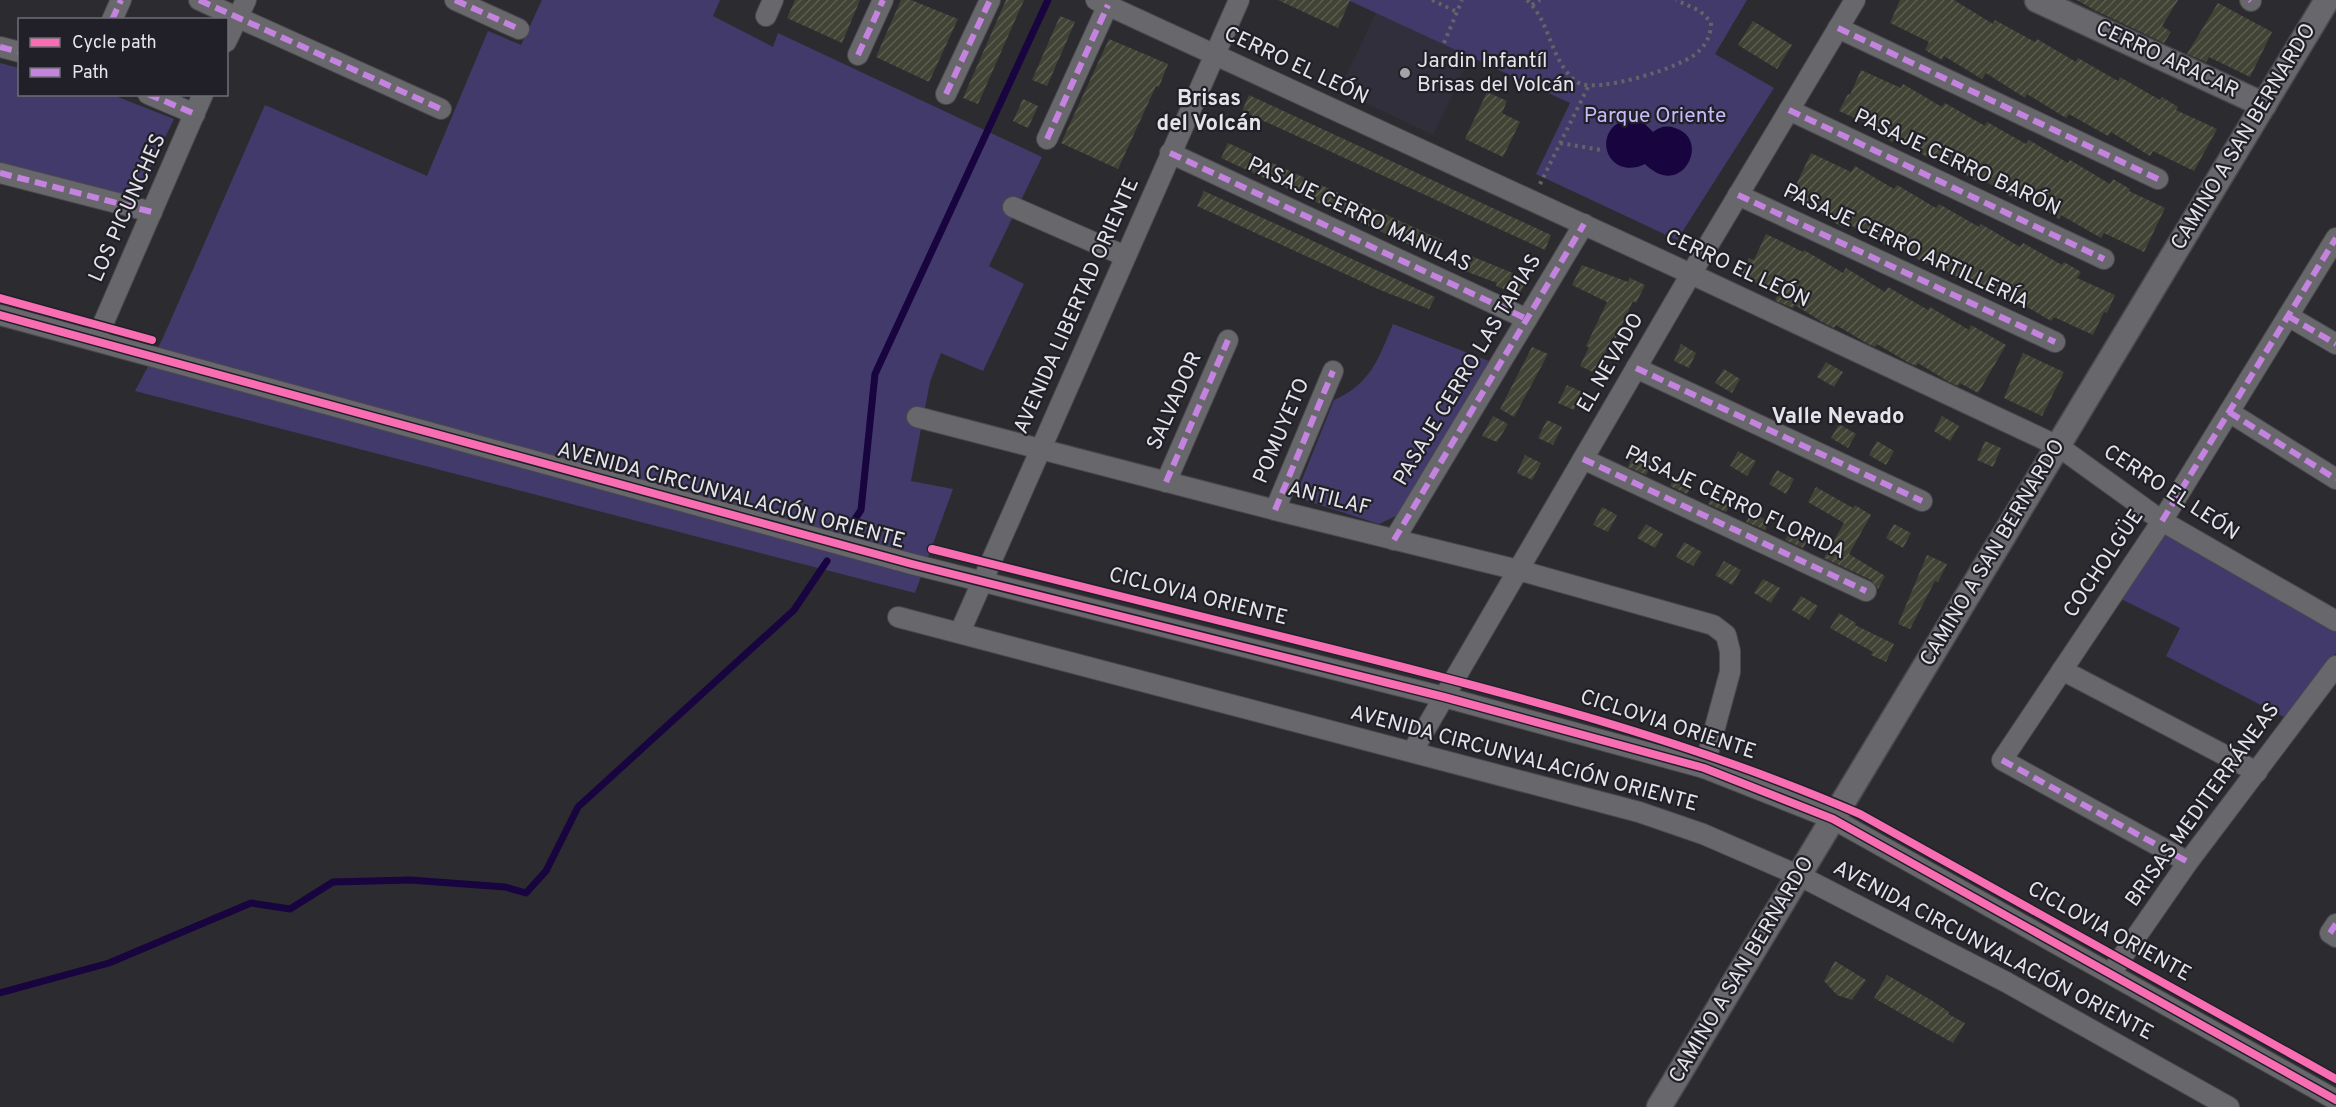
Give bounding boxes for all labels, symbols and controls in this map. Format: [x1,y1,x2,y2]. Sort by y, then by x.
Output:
street label: CERRO ARACAR [2091,15,2243,105]
legend [18,18,228,96]
street label: CAMINO A SAN BERNARDO [2166,19,2322,255]
street label: CERRO EL LEÓN [1219,20,1373,111]
text: Cycle path [72,32,157,55]
place label: Jardin Infantíl Brisas del Volcán [1417,48,1575,99]
text: Path [72,62,109,85]
marker: Jardin Infantíl Brisas del Volcán [1398,66,1412,80]
district label: Brisas del Volcán [1156,86,1262,138]
street label: PASAJE CERRO BARÓN [1849,102,2065,223]
park label: Parque Oriente [1584,103,1726,130]
street label: LOS PICUNCHES [83,130,173,286]
street label: PASAJE CERRO MANILAS [1243,151,1475,279]
street label: AVENIDA LIBERTAD ORIENTE [1008,174,1146,438]
street label: PASAJE CERRO ARTILLERÍA [1779,177,2034,316]
street label: CERRO EL LEÓN [1660,223,1814,314]
street label: PASAJE CERRO LAS TAPIAS [1388,249,1548,491]
street label: EL NEVADO [1572,308,1650,418]
street label: SALVADOR [1141,348,1209,454]
street label: POMUYETO [1248,374,1316,488]
district label: Valle Nevado [1771,404,1905,431]
street label: CAMINO A SAN BERNARDO [1915,435,2071,671]
street label: AVENIDA CIRCUNVALACIÓN ORIENTE [554,436,908,555]
street label: CERRO EL LEÓN [2098,438,2245,547]
street label: PASAJE CERRO FLORIDA [1620,440,1850,566]
street label: ANTILAF [1285,476,1373,522]
street label: COCHOLGÜE [2058,505,2150,623]
street label: CICLOVIA ORIENTE [1106,562,1290,632]
street label: CICLOVIA ORIENTE [1577,684,1759,766]
street label: BRISAS MEDITERRÁNEAS [2119,697,2286,912]
street label: AVENIDA CIRCUNVALACIÓN ORIENTE [1347,699,1701,818]
street label: CAMINO A SAN BERNARDO [1664,852,1820,1088]
street label: AVENIDA CIRCUNVALACIÓN ORIENTE [1828,854,2158,1047]
street label: CICLOVIA ORIENTE [2022,876,2196,988]

